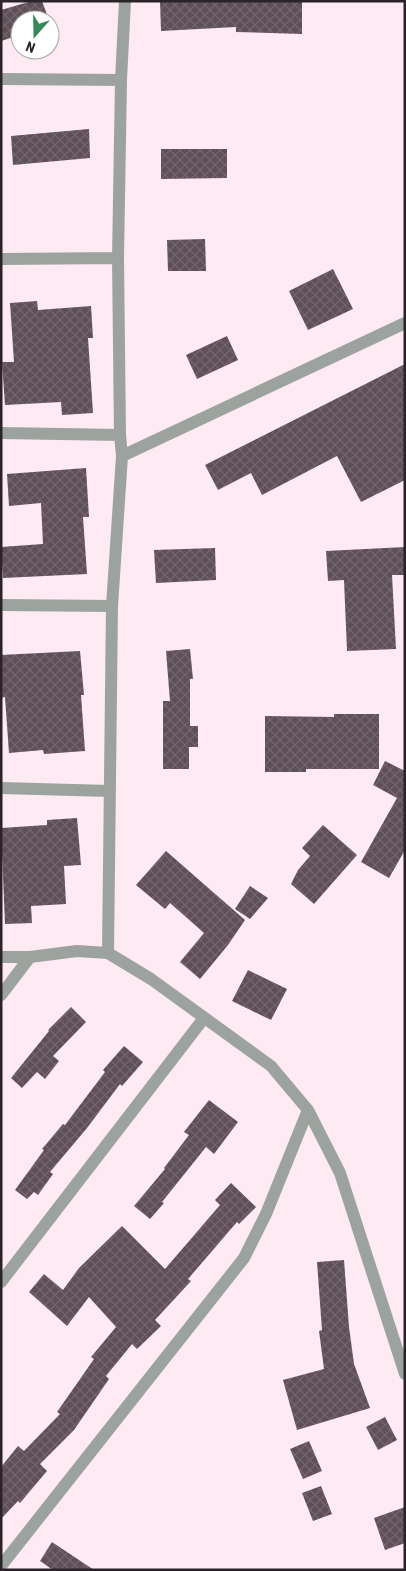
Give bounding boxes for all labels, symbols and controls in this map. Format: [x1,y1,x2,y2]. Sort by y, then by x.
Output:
north arrow [10,10,60,60]
text: N [24,38,37,56]

